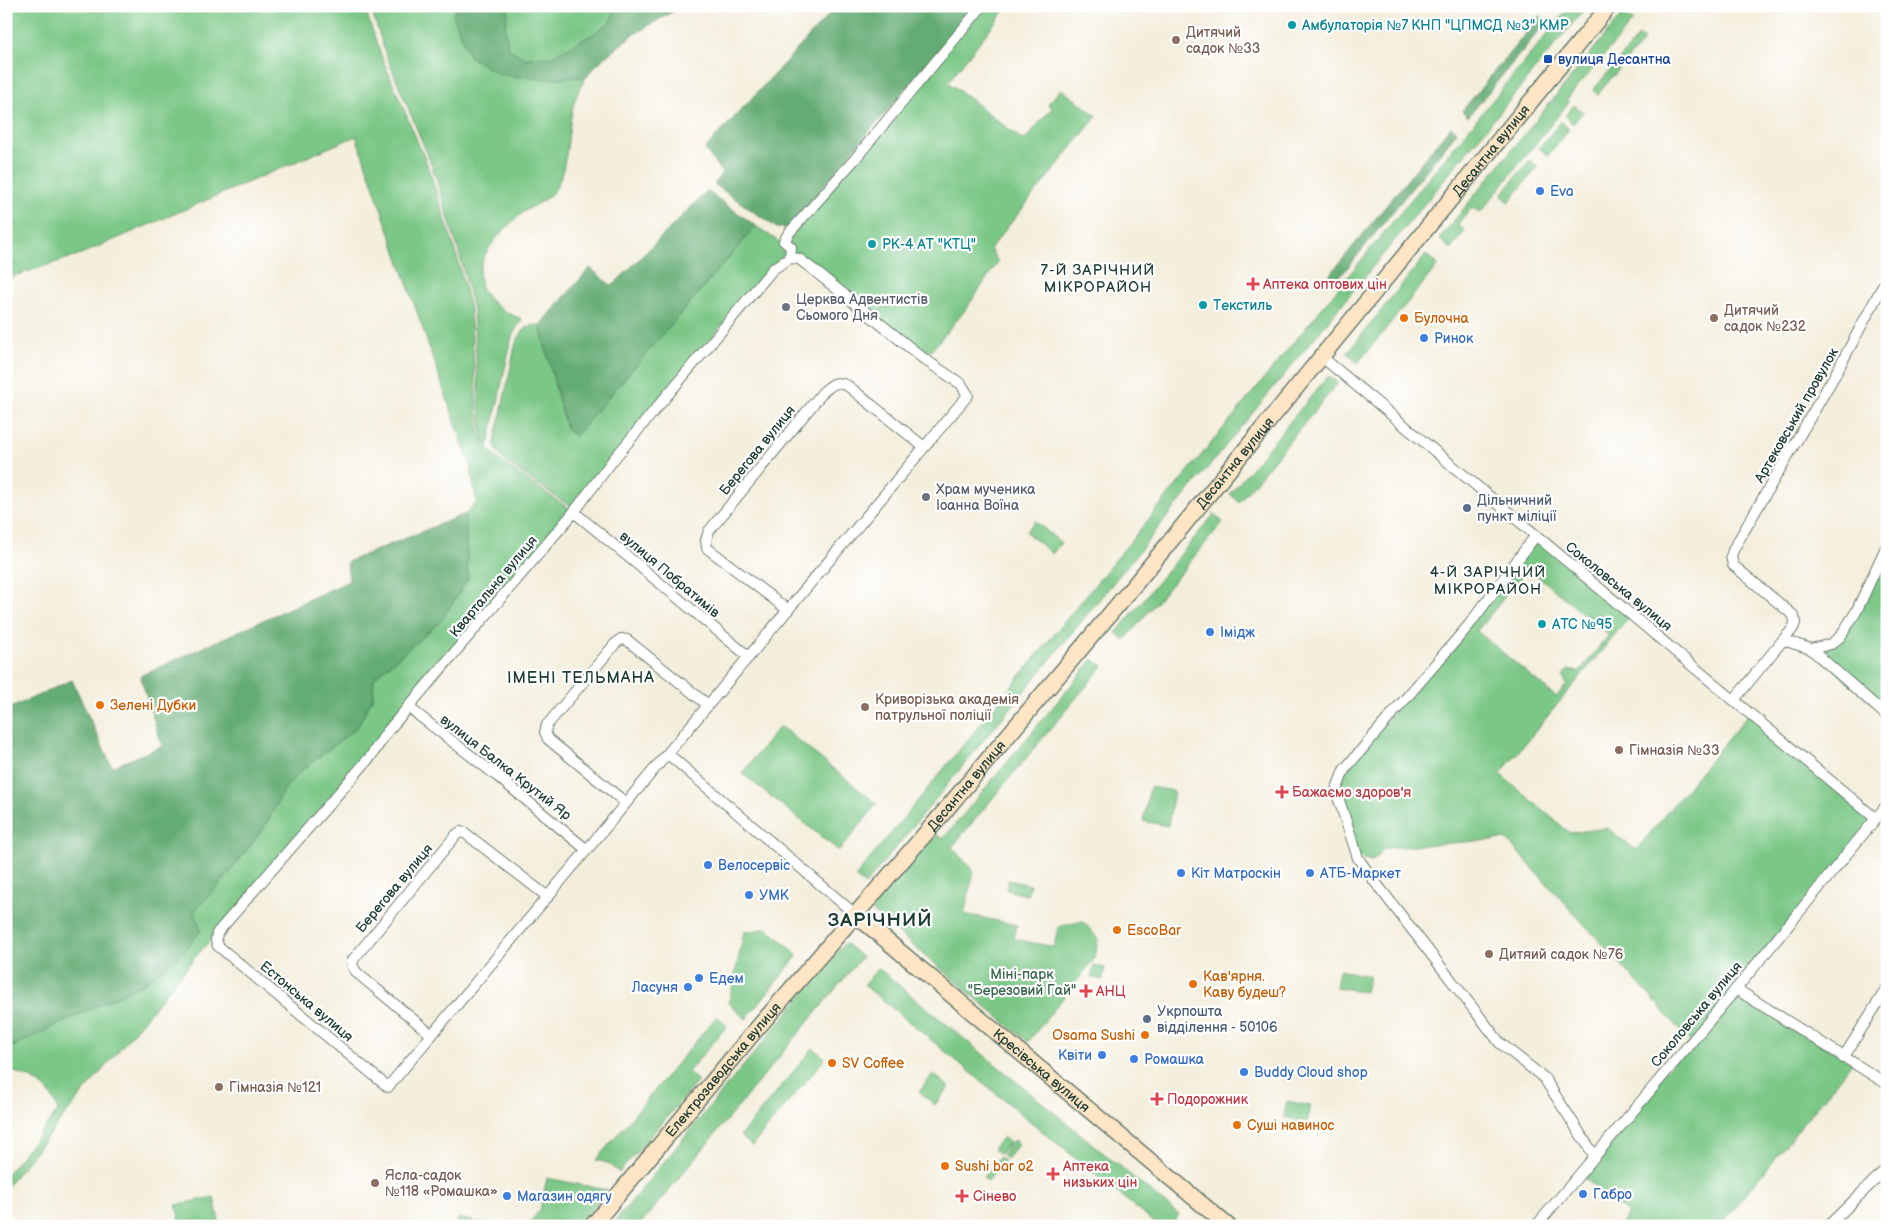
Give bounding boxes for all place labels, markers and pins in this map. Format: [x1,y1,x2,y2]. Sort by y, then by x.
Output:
place label: Амбулаторія №7 КНП "ЦПМСД №3" КМР [1301,17,1569,34]
marker: Амбулаторія №7 КНП "ЦПМСД №3" КМР [1286,19,1298,31]
place label: Дитячий садок №33 [1186,24,1260,57]
marker: Дитячий садок №33 [1170,34,1182,46]
place label: вулиця Десантна [1558,51,1672,68]
marker: вулиця Десантна [1542,53,1554,65]
place label: Eva [1550,183,1574,200]
marker: Eva [1534,185,1546,197]
place label: РК-4 АТ "КТЦ" [882,236,976,253]
marker: РК-4 АТ "КТЦ" [866,238,878,250]
place label: Аптека оптових цін [1262,276,1387,293]
marker: Аптека оптових цін [1247,278,1259,290]
place label: Церква Адвентистів Сьомого Дня [796,291,928,324]
place label: Текстиль [1213,297,1272,314]
marker: Текстиль [1197,299,1209,311]
marker: Церква Адвентистів Сьомого Дня [780,301,792,313]
place label: Дитячий садок №232 [1724,302,1807,335]
place label: Булочна [1414,310,1470,327]
marker: Булочна [1398,312,1410,324]
marker: Дитячий садок №232 [1708,312,1720,324]
place label: Ринок [1434,330,1474,347]
marker: Ринок [1418,332,1430,344]
place label: Храм мученика Іоанна Воїна [936,481,1036,514]
marker: Храм мученика Іоанна Воїна [920,491,932,503]
place label: Дільничний пункт міліції [1477,492,1557,525]
marker: Дільничний пункт міліції [1461,502,1473,514]
place label: АТС №95 [1551,616,1612,633]
marker: АТС №95 [1536,618,1548,630]
place label: Імідж [1220,624,1255,641]
marker: Імідж [1204,626,1216,638]
place label: Криворізька академія патрульної поліції [875,691,1019,724]
place label: Зелені Дубки [110,697,196,714]
marker: Зелені Дубки [94,699,106,711]
marker: Криворізька академія патрульної поліції [859,701,871,713]
place label: Гімназія №33 [1629,742,1720,759]
marker: Гімназія №33 [1613,744,1625,756]
place label: Бажаємо здоров'я [1292,784,1412,801]
marker: Бажаємо здоров'я [1276,786,1288,798]
place label: Велосервіс [718,857,790,874]
marker: Велосервіс [702,859,714,871]
place label: Кiт Матроскін [1191,865,1281,882]
place label: АТБ-Маркет [1319,865,1402,882]
marker: Кiт Матроскін [1175,867,1187,879]
marker: АТБ-Маркет [1304,867,1316,879]
place label: УМК [759,887,790,904]
marker: УМК [743,889,755,901]
place label: EscoBar [1127,922,1182,939]
marker: EscoBar [1111,924,1123,936]
place label: Дитяий садок №76 [1499,946,1624,963]
marker: Дитяий садок №76 [1483,948,1495,960]
place label: Кав'ярня. Каву будеш? [1203,968,1286,1001]
place label: Едем [709,970,744,987]
marker: Едем [693,972,705,984]
marker: Кав'ярня. Каву будеш? [1187,978,1199,990]
place label: Ласуня [631,979,678,996]
marker: Ласуня [682,981,694,993]
place label: АНЦ [1095,983,1126,1000]
marker: АНЦ [1080,985,1092,997]
place label: Укрпошта відділення - 50106 [1157,1003,1278,1036]
marker: Укрпошта відділення - 50106 [1141,1013,1153,1025]
place label: Osama Sushi [1052,1027,1135,1044]
marker: Osama Sushi [1139,1029,1151,1041]
place label: Квіти [1058,1047,1092,1064]
marker: Квіти [1096,1049,1108,1061]
place label: Ромашка [1144,1051,1205,1068]
marker: Ромашка [1128,1053,1140,1065]
place label: SV Coffee [842,1055,904,1072]
marker: SV Coffee [826,1057,838,1069]
place label: Buddy Cloud shop [1254,1064,1368,1081]
marker: Buddy Cloud shop [1238,1066,1250,1078]
place label: Гімназія №121 [229,1079,321,1096]
marker: Гімназія №121 [213,1081,225,1093]
place label: Подорожник [1167,1091,1249,1108]
marker: Подорожник [1151,1093,1163,1105]
place label: Суші навинос [1247,1117,1335,1134]
marker: Суші навинос [1231,1119,1243,1131]
place label: Sushi bar o2 [955,1158,1035,1175]
place label: Аптека низьких цін [1062,1158,1137,1191]
marker: Sushi bar o2 [939,1160,951,1172]
place label: Ясла-садок №118 «Ромашка» [385,1167,498,1200]
marker: Аптека низьких цін [1047,1168,1059,1180]
marker: Ясла-садок №118 «Ромашка» [369,1177,381,1189]
place label: Габро [1593,1186,1632,1203]
place label: Магазин одягу [517,1188,612,1205]
place label: Сінево [973,1188,1016,1205]
marker: Габро [1577,1188,1589,1200]
marker: Сінево [955,1189,969,1203]
marker: Магазин одягу [501,1190,513,1202]

